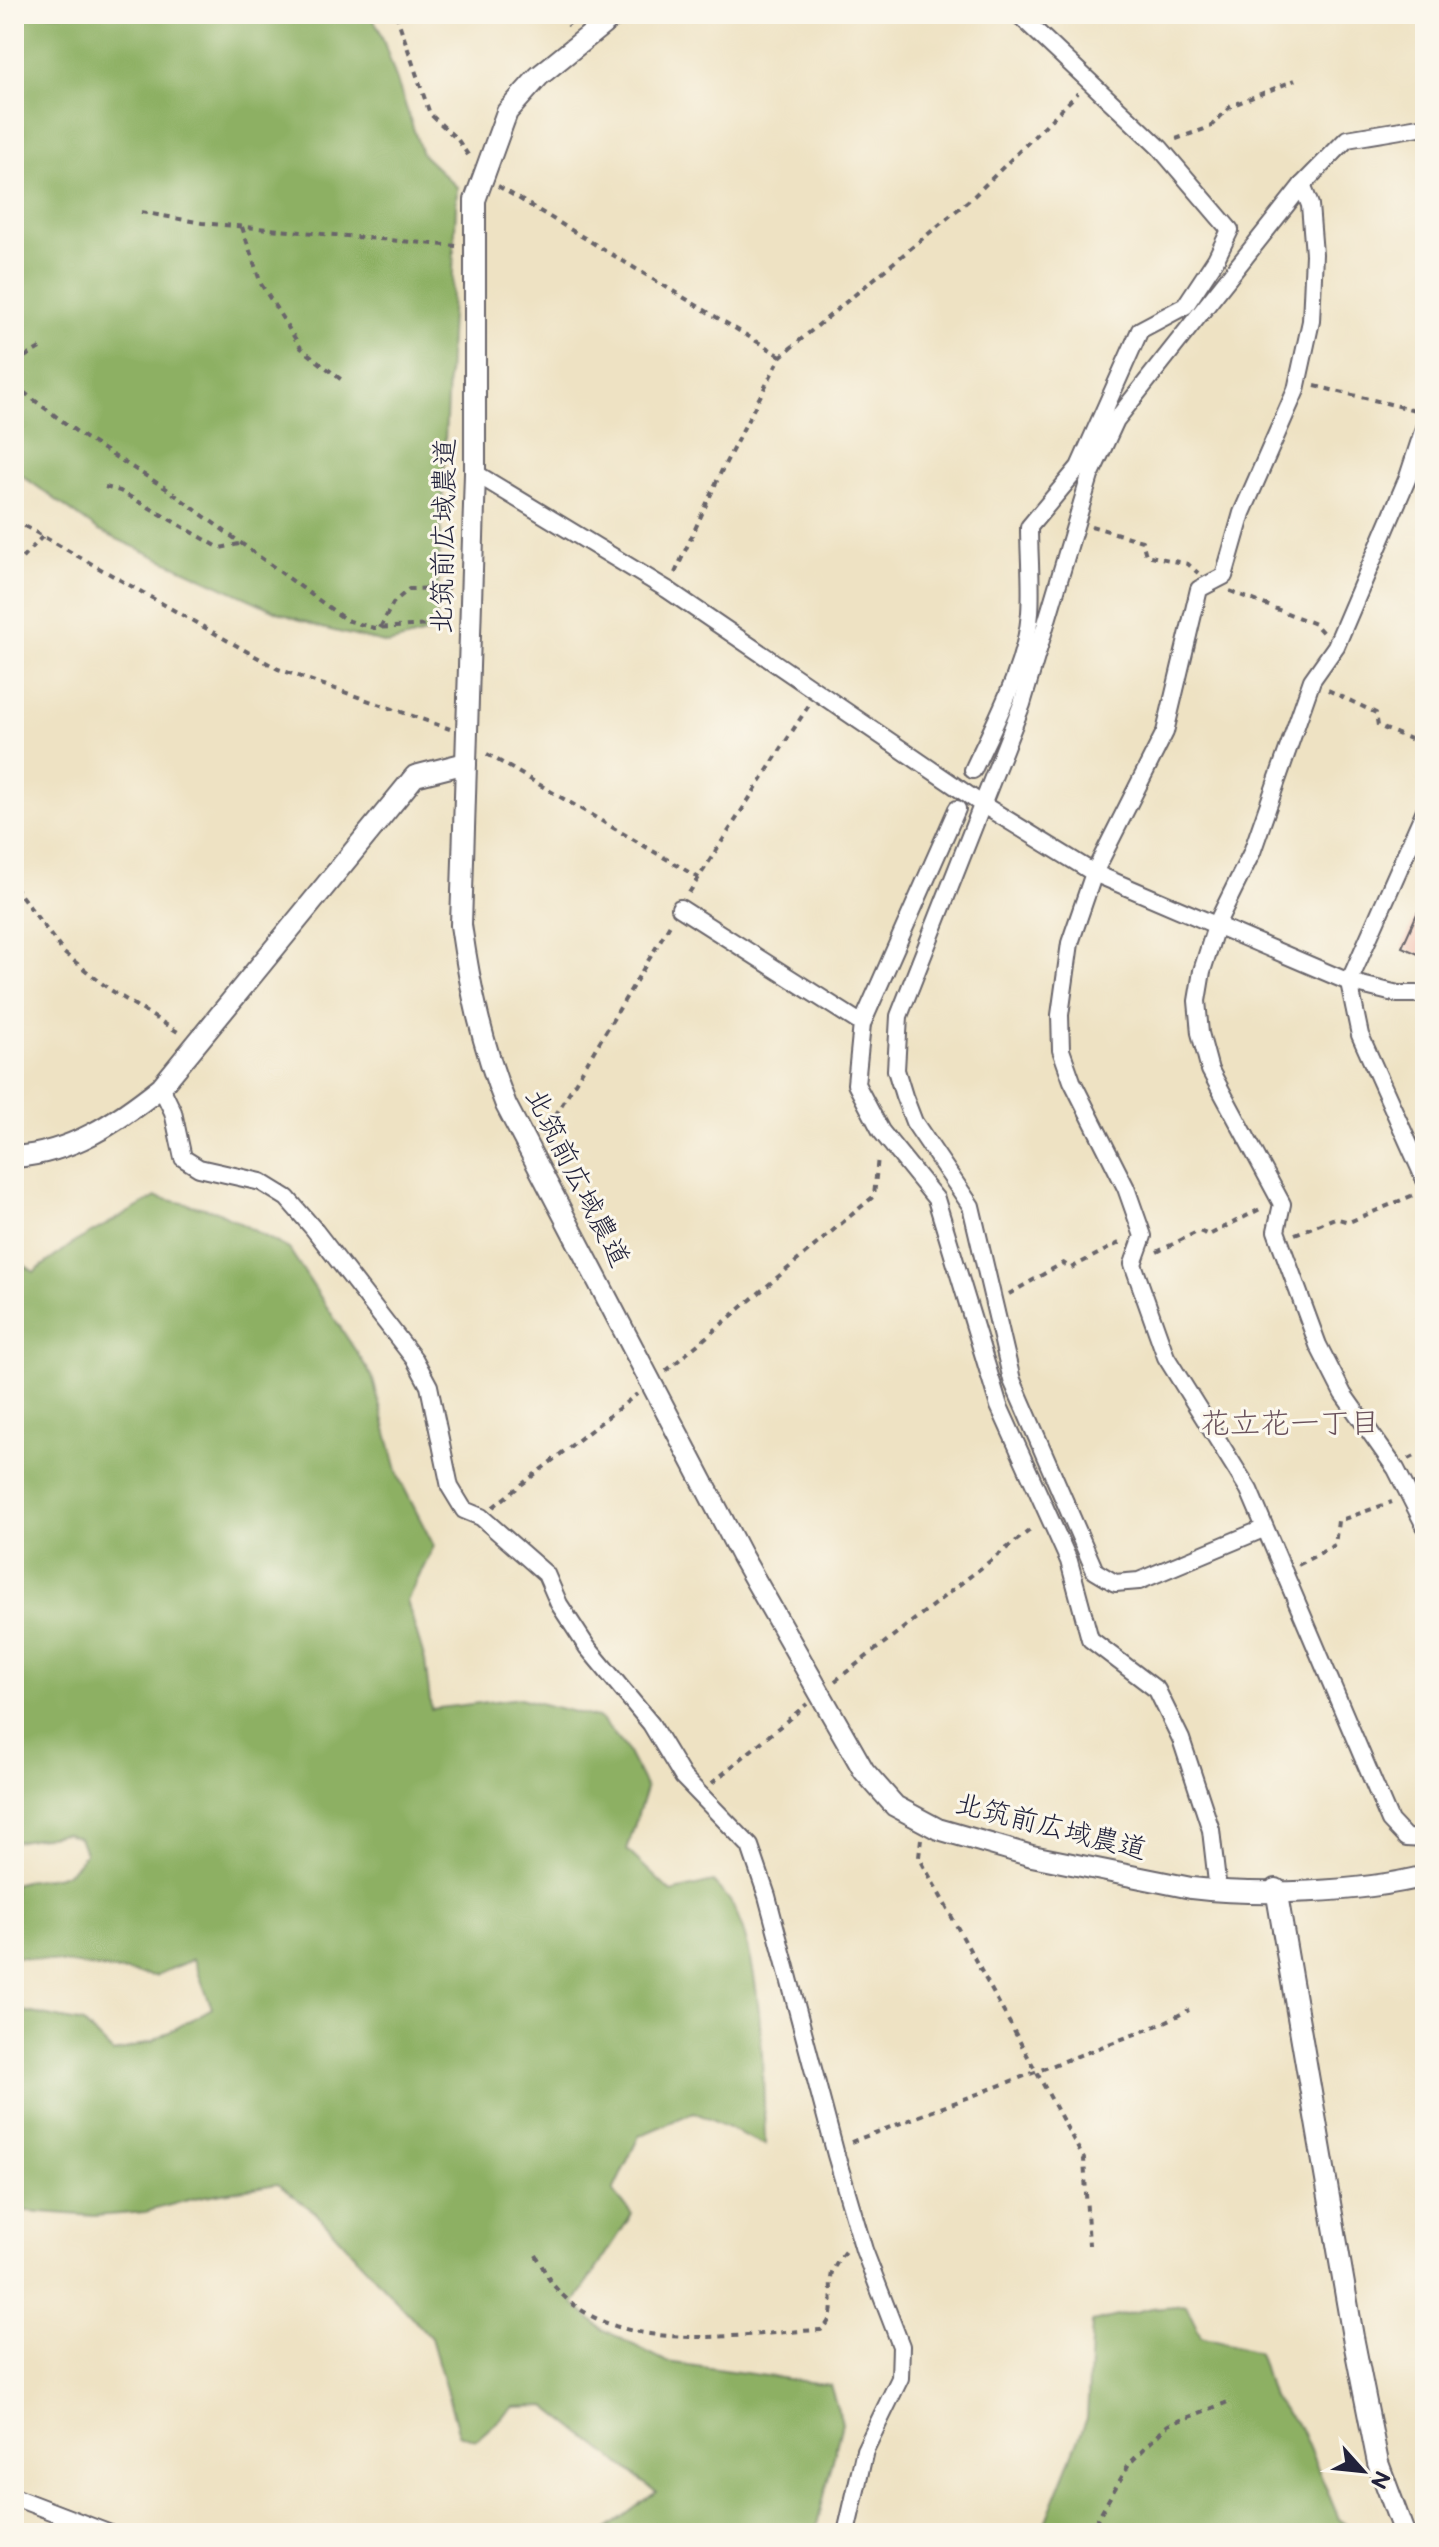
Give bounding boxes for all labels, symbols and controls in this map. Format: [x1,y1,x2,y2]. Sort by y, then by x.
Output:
street label: 北筑前広域農道 [426,438,462,634]
street label: 北筑前広域農道 [518,1083,636,1273]
district label: 花立花一丁目 [1200,1406,1380,1442]
street label: 北筑前広域農道 [952,1787,1150,1867]
north arrow [1323,2431,1403,2511]
text: N [1364,2466,1395,2493]

